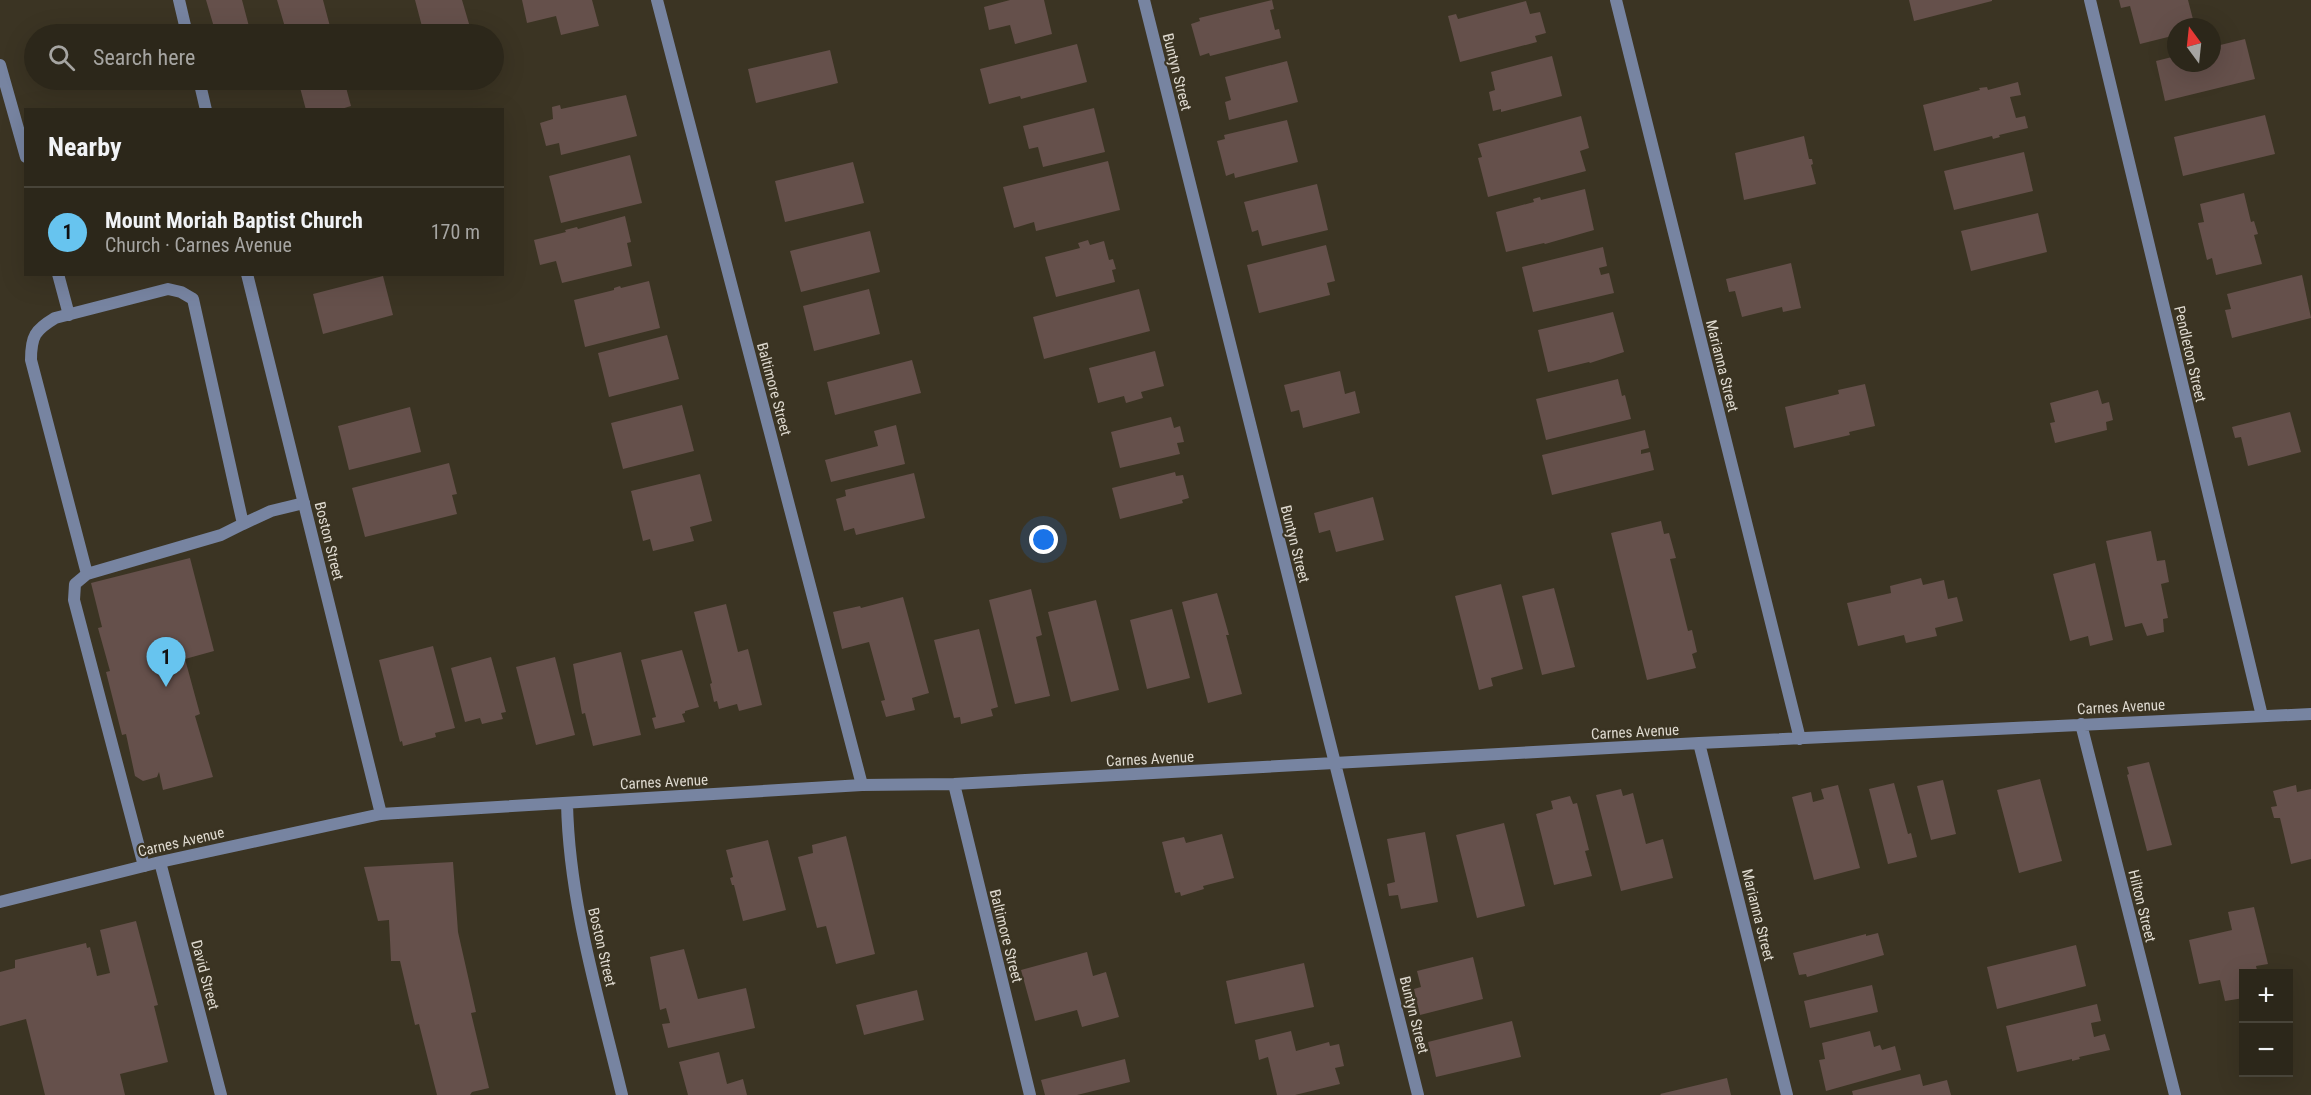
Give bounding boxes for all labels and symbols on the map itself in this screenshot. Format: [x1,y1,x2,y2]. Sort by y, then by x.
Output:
north arrow [2167,18,2221,72]
street label: Buntyn Street [1159,31,1195,113]
street label: Pendleton Street [2170,304,2210,404]
street label: Marianna Street [1702,318,1742,414]
street label: Baltimore Street [753,341,795,437]
street label: Boston Street [311,500,347,582]
street label: Buntyn Street [1277,503,1313,585]
your location [1029,525,1058,554]
pin: 1 [146,638,186,687]
street label: Carnes Avenue [2077,696,2165,718]
street label: Carnes Avenue [1591,721,1679,743]
street label: Carnes Avenue [1106,748,1194,770]
street label: Carnes Avenue [620,771,708,793]
street label: Carnes Avenue [136,823,226,861]
street label: Marianna Street [1738,867,1778,963]
street label: Hilton Street [2124,868,2160,944]
street label: Baltimore Street [986,887,1026,985]
street label: Boston Street [584,906,620,988]
street label: David Street [187,938,223,1012]
street label: Buntyn Street [1396,974,1432,1056]

